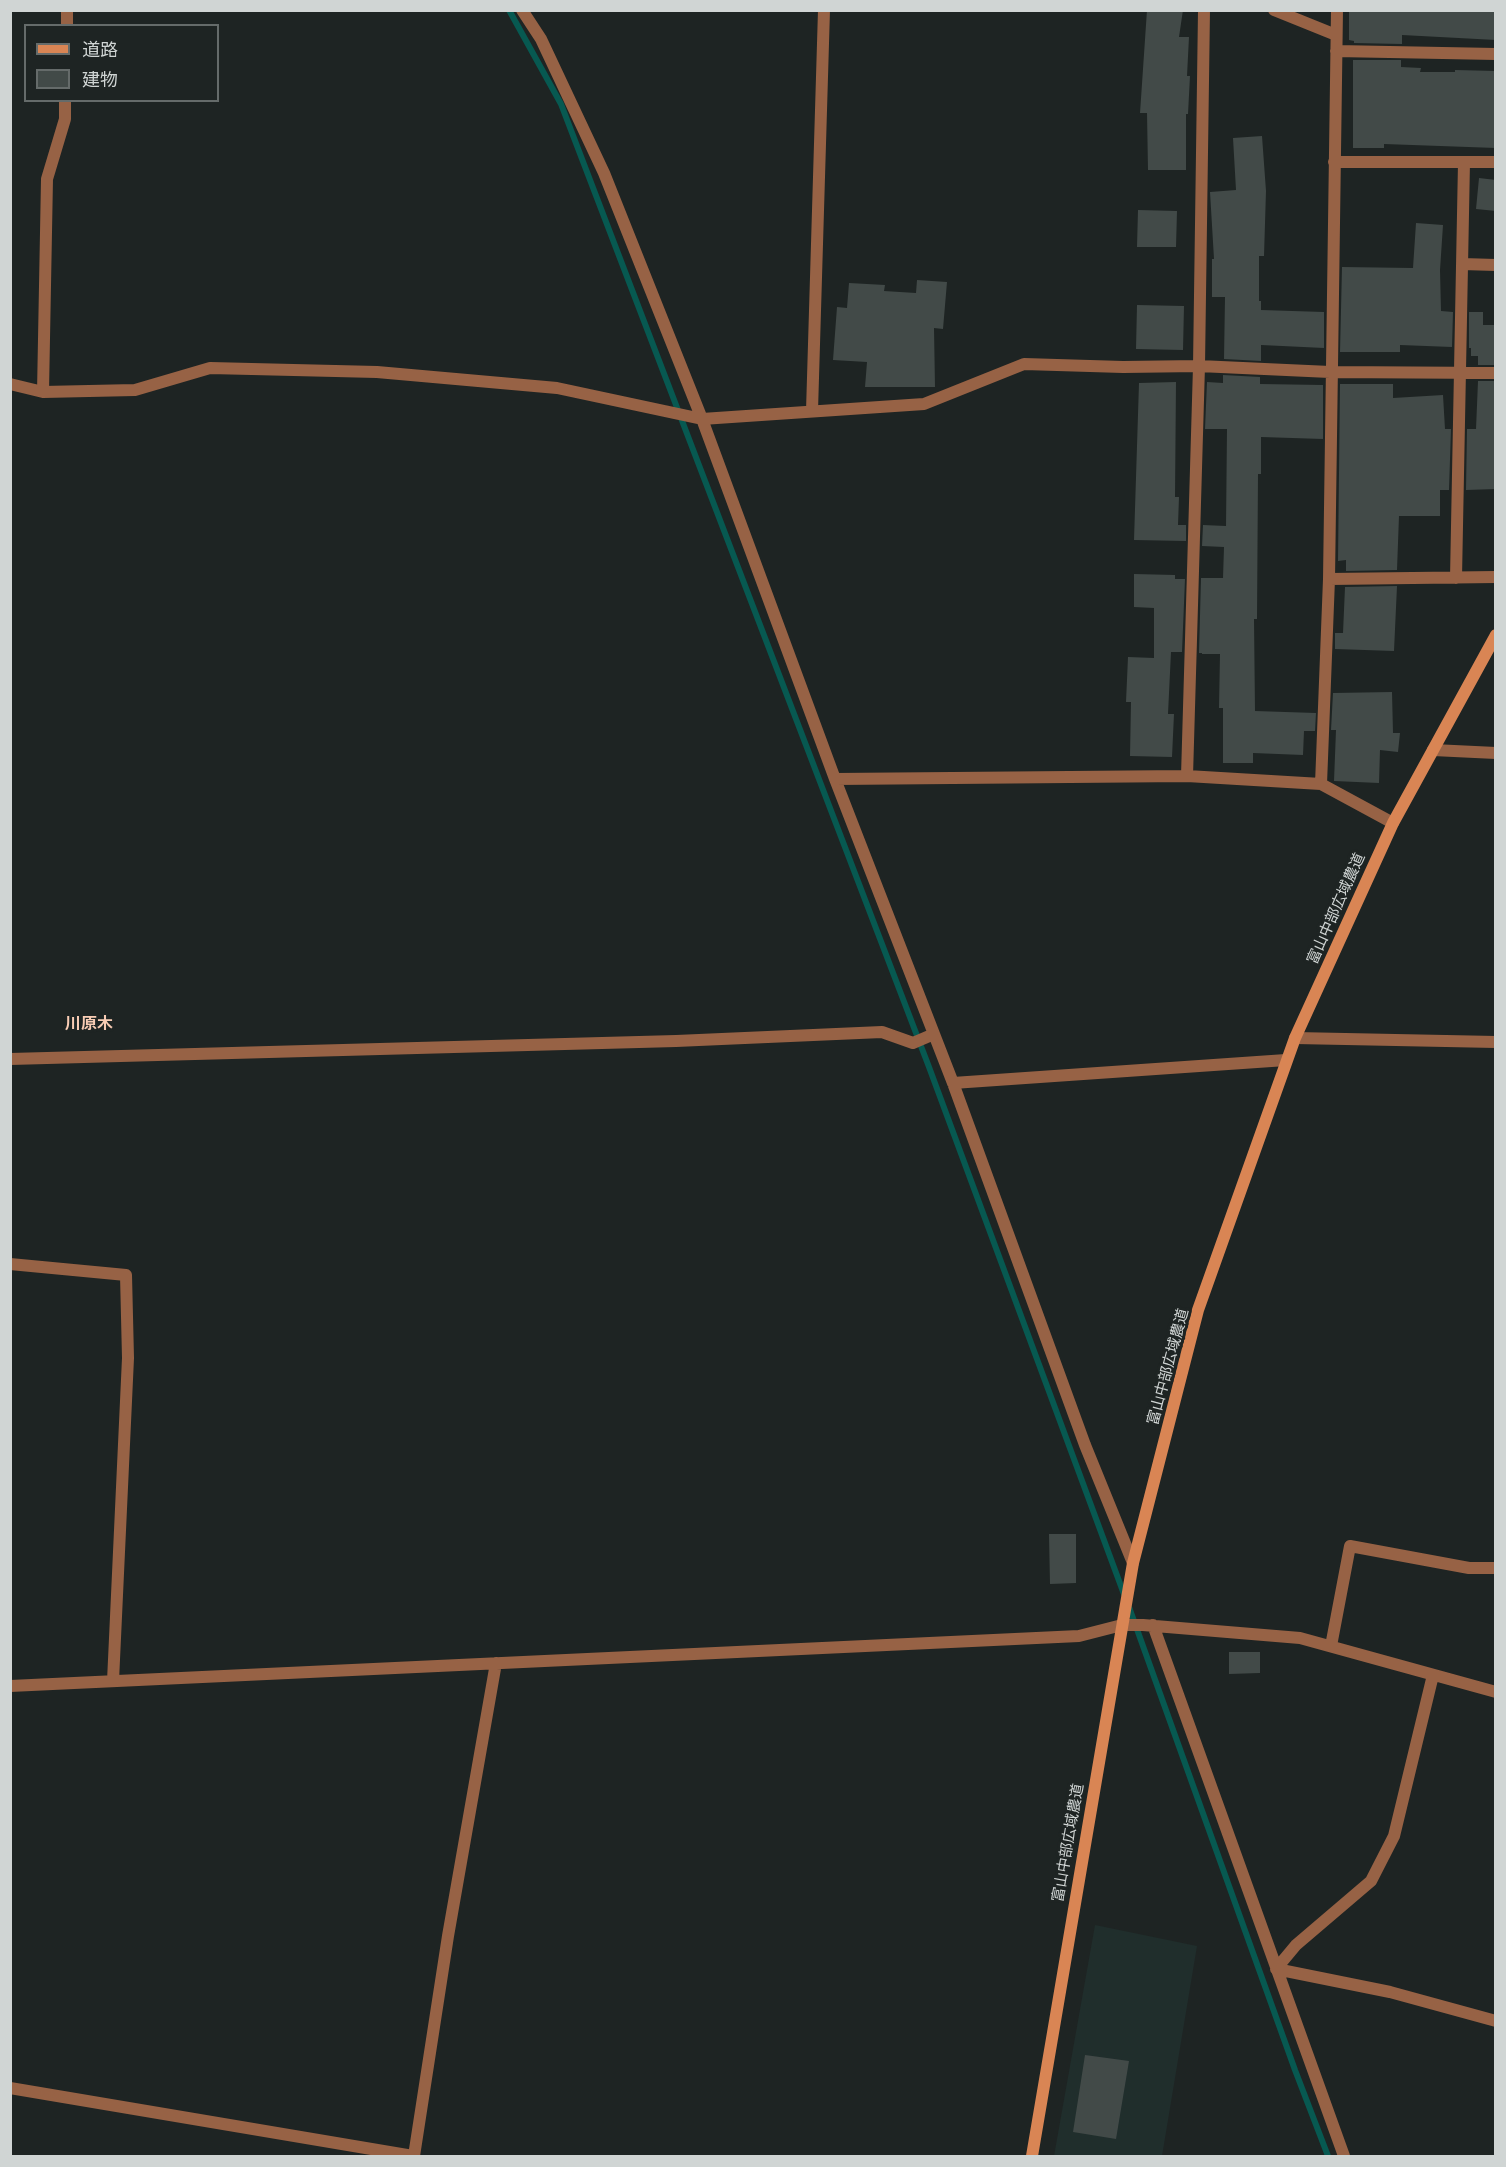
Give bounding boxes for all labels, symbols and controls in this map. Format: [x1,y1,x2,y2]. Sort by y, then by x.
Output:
legend [24,24,219,102]
text: 道路 [82,37,118,62]
text: 建物 [82,67,118,92]
street label: 富山中部広域農道 [1304,851,1370,967]
district label: 川原木 [65,1015,113,1035]
street label: 富山中部広域農道 [1145,1307,1193,1427]
street label: 富山中部広域農道 [1050,1782,1088,1904]

